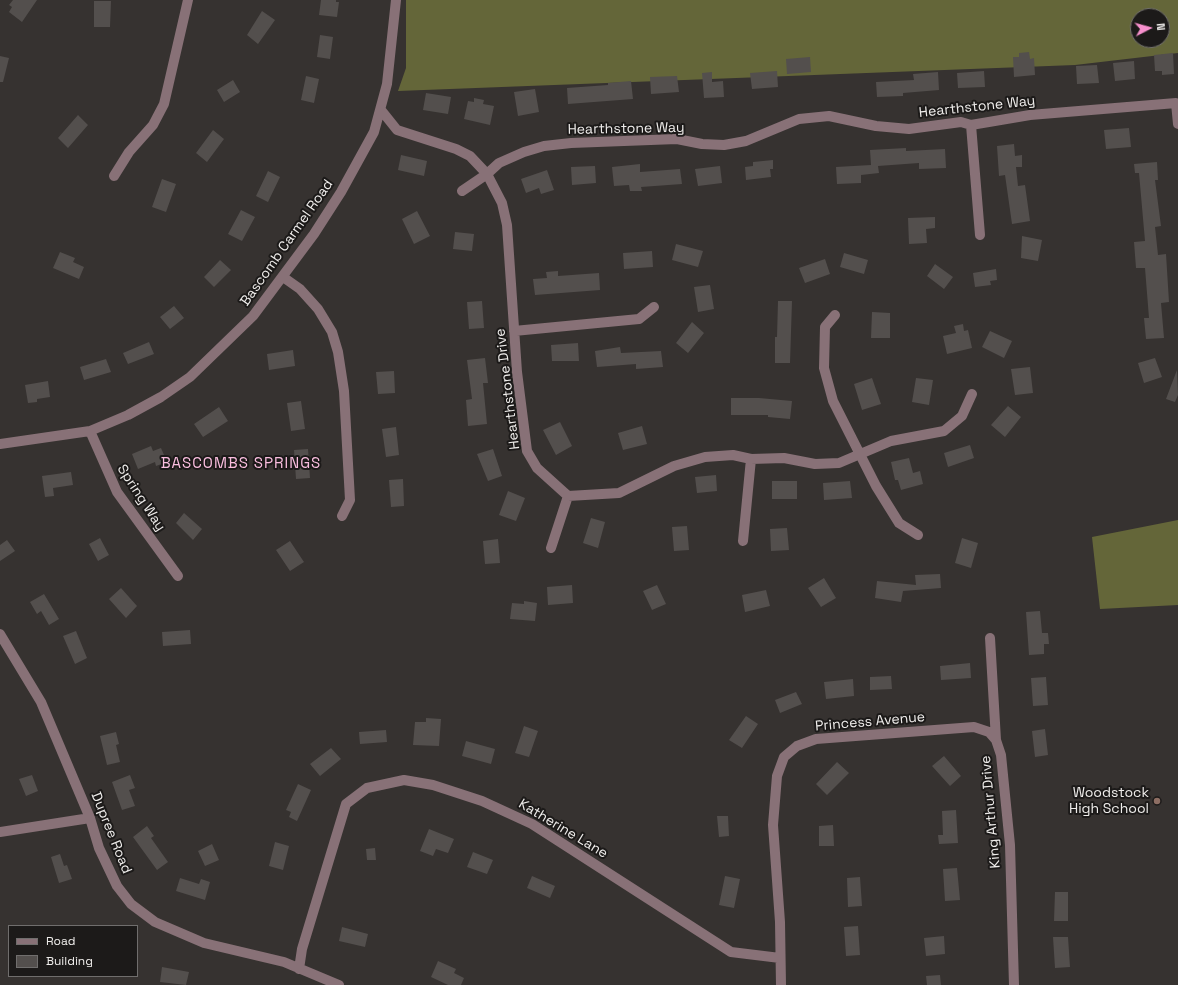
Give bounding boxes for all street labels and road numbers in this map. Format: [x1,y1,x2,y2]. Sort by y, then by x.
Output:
street label: Hearthstone Way [918,93,1036,121]
street label: Hearthstone Way [567,120,685,138]
street label: Bascomb Carmel Road [237,177,337,309]
street label: Hearthstone Drive [492,327,524,451]
street label: Spring Way [113,462,169,534]
street label: Princess Avenue [814,709,926,735]
street label: King Arthur Drive [978,755,1004,869]
street label: Dupree Road [87,790,135,876]
street label: Katherine Lane [515,796,611,862]

